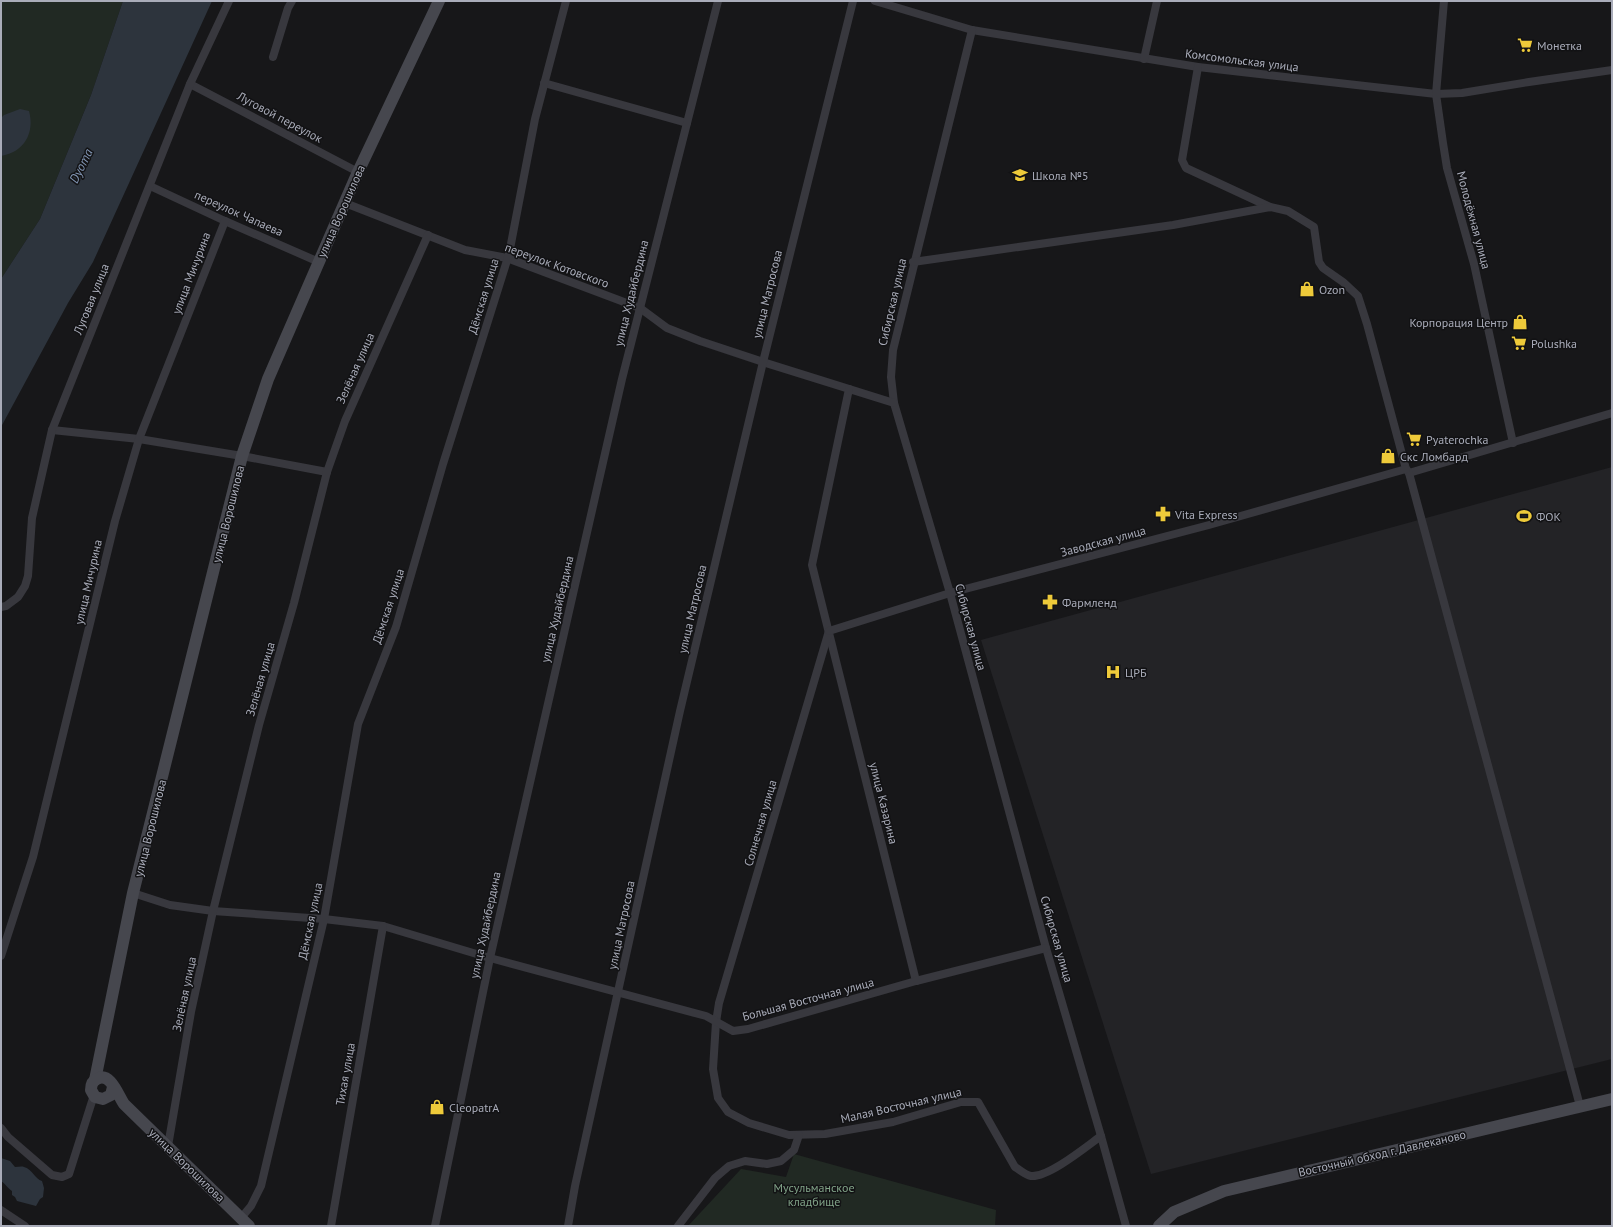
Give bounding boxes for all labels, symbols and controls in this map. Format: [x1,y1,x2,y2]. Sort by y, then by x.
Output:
supermarket icon: Монетка [1516,36,1534,54]
place label: Монетка [1537,38,1582,53]
street label: Комсомольская улица [1184,46,1300,74]
street label: Луговой переулок [234,88,325,146]
water label: Dyoma [65,145,97,186]
street label: улица Ворошилова [314,162,368,260]
school or university icon: Школа №5 [1011,166,1029,184]
place label: Школа №5 [1032,168,1089,183]
street label: Молодёжная улица [1454,169,1494,271]
street label: переулок Чапаева [192,187,286,239]
street label: улица Мичурина [168,230,214,316]
street label: улица Худайбердина [611,238,651,348]
street label: переулок Котовского [503,239,611,291]
street label: улица Матросова [749,248,785,340]
street label: Дёмская улица [464,256,502,336]
street label: Сибирская улица [875,257,909,347]
street label: Луговая улица [70,261,112,338]
shop icon: Ozon [1298,280,1316,298]
place label: Ozon [1319,282,1345,297]
shop icon: Корпорация Центр [1511,313,1529,331]
place label: Корпорация Центр [1409,315,1508,330]
street label: Зелёная улица [333,330,377,406]
supermarket icon: Polushka [1510,334,1528,352]
place label: Polushka [1531,336,1577,351]
supermarket icon: Pyaterochka [1405,430,1423,448]
place label: Pyaterochka [1426,432,1489,447]
shop icon: Скс Ломбард [1379,447,1397,465]
place label: Скс Ломбард [1400,449,1468,464]
street label: улица Ворошилова [209,464,247,564]
pharmacy icon: Vita Express [1154,505,1172,523]
place label: Vita Express [1174,507,1238,522]
sports icon: ФОК [1515,507,1533,525]
place label: ФОК [1536,509,1561,524]
street label: Заводская улица [1059,522,1147,560]
street label: улица Мичурина [71,538,105,626]
street label: улица Худайбердина [537,554,577,664]
street label: улица Матросова [675,563,709,655]
street label: Дёмская улица [369,566,407,645]
street label: Сибирская улица [952,582,990,672]
pharmacy icon: Фармленд [1041,593,1059,611]
place label: Фармленд [1062,595,1117,610]
street label: Зелёная улица [242,640,278,718]
hospital icon: ЦРБ [1104,663,1122,681]
place label: ЦРБ [1125,665,1147,680]
street label: улица Казарина [867,761,901,845]
street label: улица Ворошилова [131,778,169,878]
street label: Солнечная улица [741,778,780,868]
street label: улица Худайбердина [466,870,504,980]
street label: улица Матросова [604,879,638,971]
street label: Дёмская улица [295,881,325,961]
street label: Сибирская улица [1037,894,1077,984]
street label: Зелёная улица [169,955,199,1033]
street label: Большая Восточная улица [741,974,876,1024]
street label: Тихая улица [332,1041,358,1107]
street label: Малая Восточная улица [839,1084,963,1126]
shop icon: CleopatrA [428,1098,446,1116]
place label: CleopatrA [449,1100,499,1115]
street label: улица Ворошилова [146,1125,228,1205]
street label: Восточный обход г. Давлеканово [1297,1126,1467,1180]
park label: Мусульманское кладбище [773,1180,855,1209]

